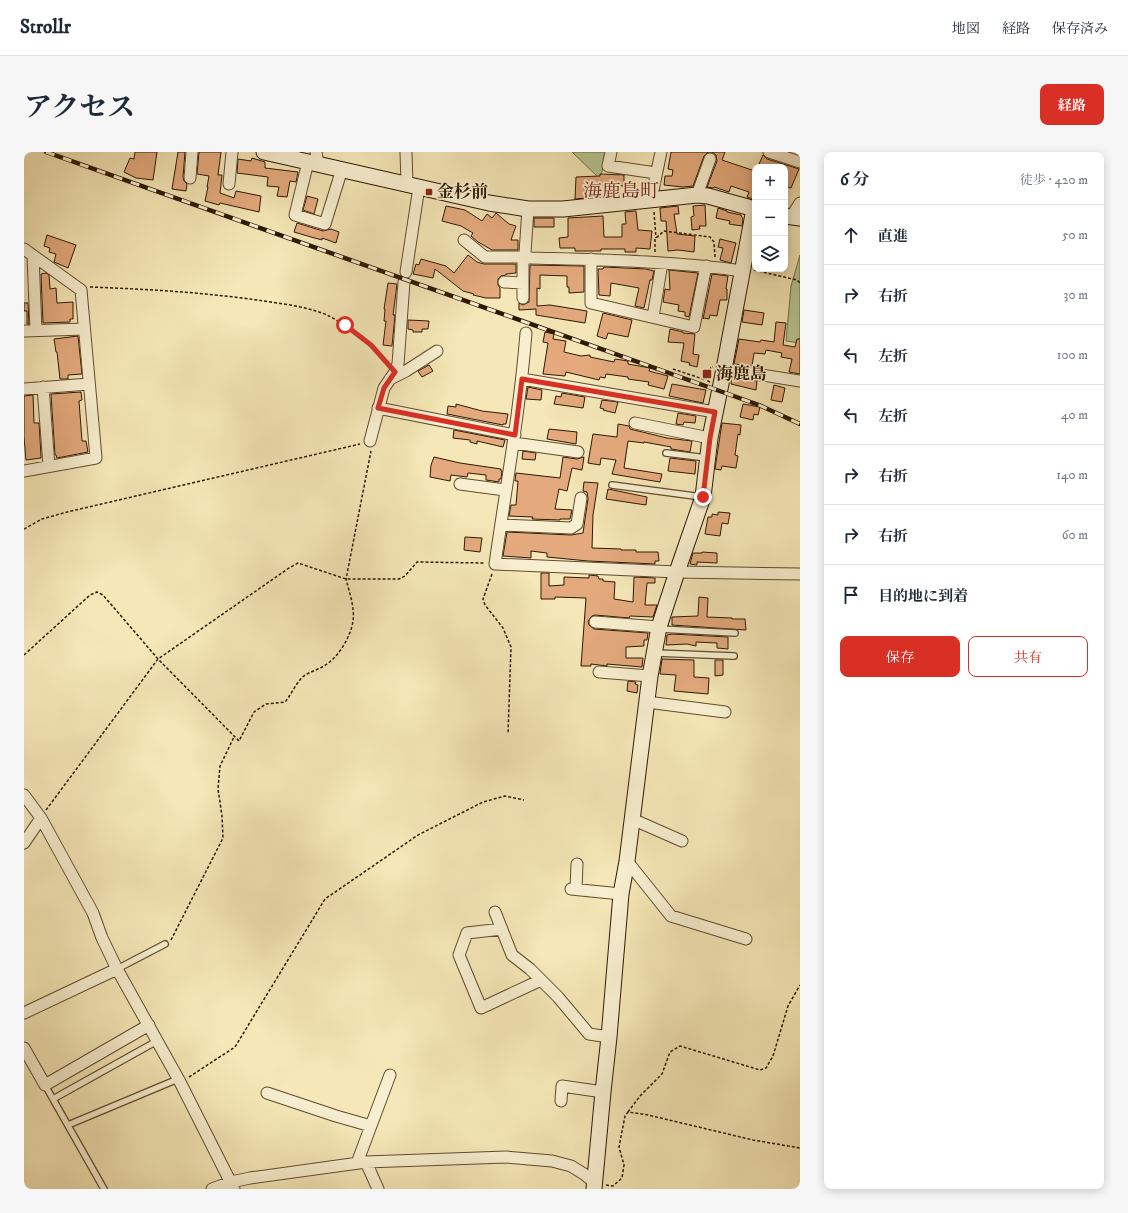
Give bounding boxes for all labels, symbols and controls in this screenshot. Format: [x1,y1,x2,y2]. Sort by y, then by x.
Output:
text: Strollr [20,16,71,39]
text: 地図 [952,20,980,38]
text: 経路 [1002,20,1030,38]
text: 保存済み [1052,20,1108,38]
button: 経路 [1040,84,1104,125]
text: アクセス [24,90,135,125]
map controls [752,164,788,272]
button: + [752,164,788,200]
text: 6 分 [840,169,870,191]
text: 徒歩 · 420 m [1020,172,1088,188]
district label: 海鹿島町 [583,180,659,203]
place label: 金杉前 [437,181,488,203]
marker: 金杉前 [424,187,434,197]
button: − [752,200,788,236]
icon: ahead [840,224,862,246]
text: 直進 [878,227,908,246]
text: 50 m [1062,227,1088,243]
button: layers [752,236,788,272]
icon: right [840,284,862,306]
text: 右折 [878,287,908,306]
text: 30 m [1064,287,1088,303]
route start [336,316,354,334]
icon: left [840,344,862,366]
text: 左折 [878,347,908,366]
text: 100 m [1057,347,1088,363]
place label: 海鹿島 [716,363,767,385]
marker: 海鹿島 [701,368,713,380]
icon: left [840,404,862,426]
text: 左折 [878,407,908,426]
text: 40 m [1061,407,1088,423]
icon: right [840,464,862,486]
text: 右折 [878,467,908,486]
text: 140 m [1056,467,1088,483]
route end [694,488,712,506]
icon: right [840,524,862,546]
text: 右折 [878,527,908,546]
text: 60 m [1062,527,1088,543]
icon: arrive [840,584,862,606]
text: 目的地に到着 [878,587,968,606]
button: 保存 [840,636,960,677]
button: 共有 [968,636,1088,677]

